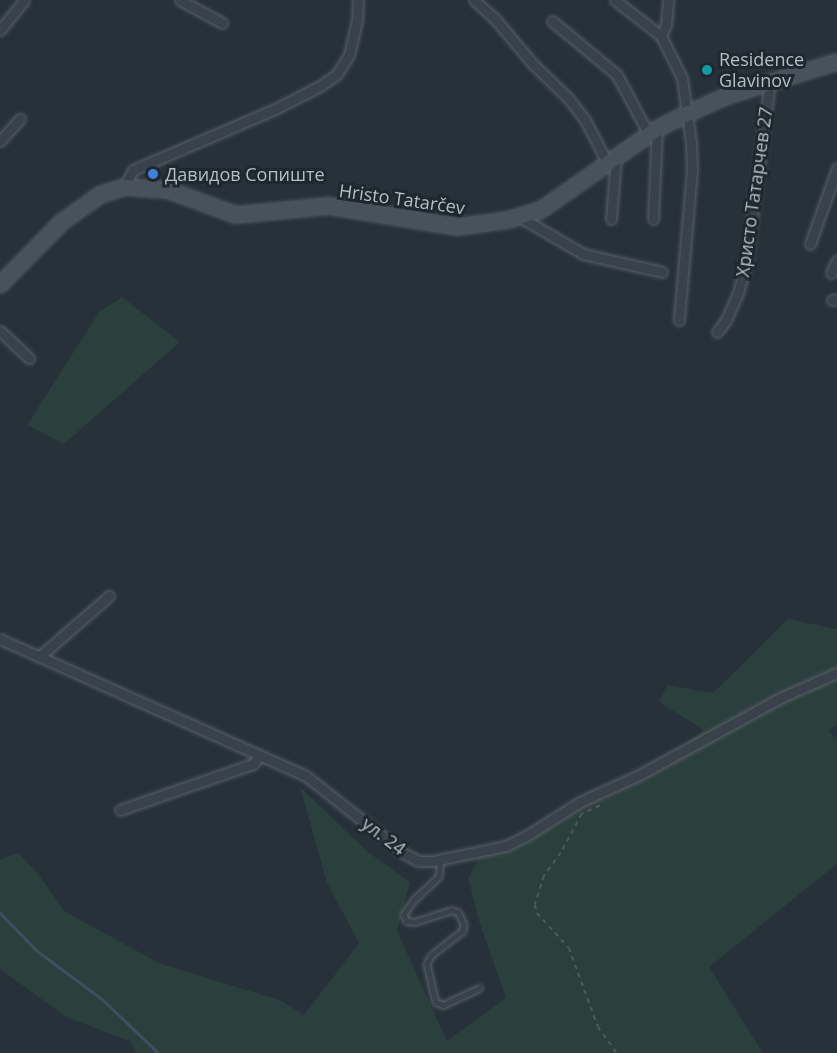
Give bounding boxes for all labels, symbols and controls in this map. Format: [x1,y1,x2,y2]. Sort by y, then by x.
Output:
place label: Residence Glavinov [719,49,804,92]
marker: Residence Glavinov [700,63,714,77]
street label: Христо Татарчев 27 [731,106,777,278]
place label: Давидов Сопиште [165,163,325,185]
marker: Давидов Сопиште [146,167,160,181]
street label: Hristo Tatarčev [338,179,466,219]
street label: ул. 24 [358,813,410,859]

